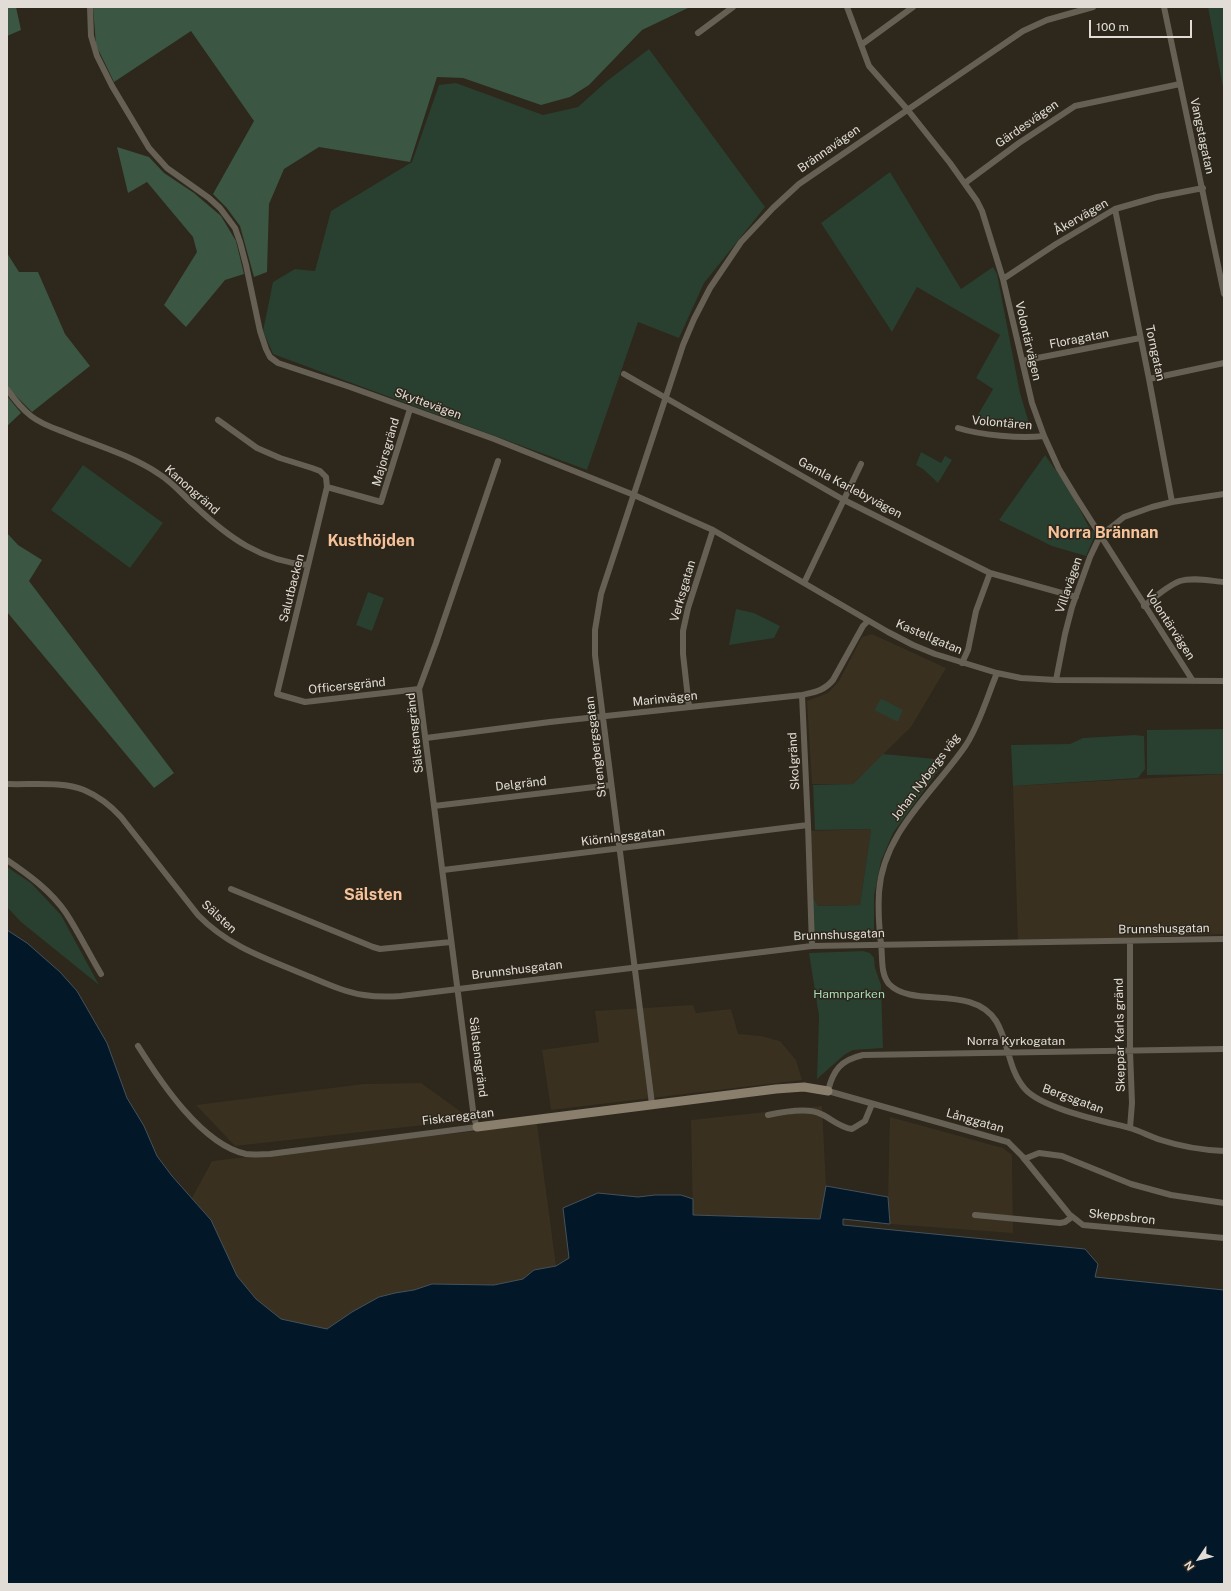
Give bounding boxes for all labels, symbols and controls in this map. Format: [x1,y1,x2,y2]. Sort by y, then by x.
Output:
scale bar [1091,12,1194,38]
text: 100 m [1096,20,1129,34]
street label: Gärdesvägen [993,97,1061,151]
street label: Vangstagatan [1187,97,1217,175]
street label: Brännavägen [795,122,863,176]
street label: Åkervägen [1051,196,1111,238]
street label: Volontärvägen [1012,300,1044,382]
street label: Torngatan [1142,324,1168,382]
street label: Floragatan [1048,326,1110,352]
street label: Skyttevägen [393,385,463,423]
street label: Volontären [971,413,1033,433]
street label: Majorsgränd [369,416,403,488]
street label: Gamla Karlebyvägen [796,454,904,522]
street label: Kanongränd [162,462,222,518]
district label: Norra Brännan [1047,523,1159,543]
district label: Kusthöjden [327,531,415,551]
street label: Salutbacken [277,552,307,624]
street label: Villavägen [1053,555,1085,615]
street label: Verksgatan [667,558,699,624]
street label: Volontärvägen [1142,587,1198,663]
street label: Kastellgatan [894,617,964,657]
street label: Officersgränd [308,675,386,697]
street label: Marinvägen [632,688,698,710]
street label: Sälstensgränd [404,692,426,774]
street label: Strengbergsgatan [583,696,609,798]
street label: Johan Nybergs väg [889,731,963,823]
street label: Skolgränd [785,732,803,790]
street label: Delgränd [495,774,547,794]
street label: Kiörningsgatan [580,825,666,849]
district label: Sälsten [344,885,402,905]
street label: Sälsten [198,898,240,936]
street label: Brunnshusgatan [1118,921,1210,937]
street label: Brunnshusgatan [793,926,885,944]
street label: Brunnshusgatan [471,957,563,983]
street label: Skeppar Karls gränd [1112,978,1128,1092]
park label: Hamnparken [813,987,885,1001]
street label: Sälstensgränd [466,1016,490,1098]
street label: Norra Kyrkogatan [967,1034,1065,1048]
street label: Bergsgatan [1040,1081,1106,1117]
street label: Fiskaregatan [421,1105,495,1129]
street label: Långgatan [944,1106,1006,1136]
street label: Skeppsbron [1088,1206,1156,1228]
north arrow [1179,1539,1219,1579]
text: N [1182,1559,1197,1573]

